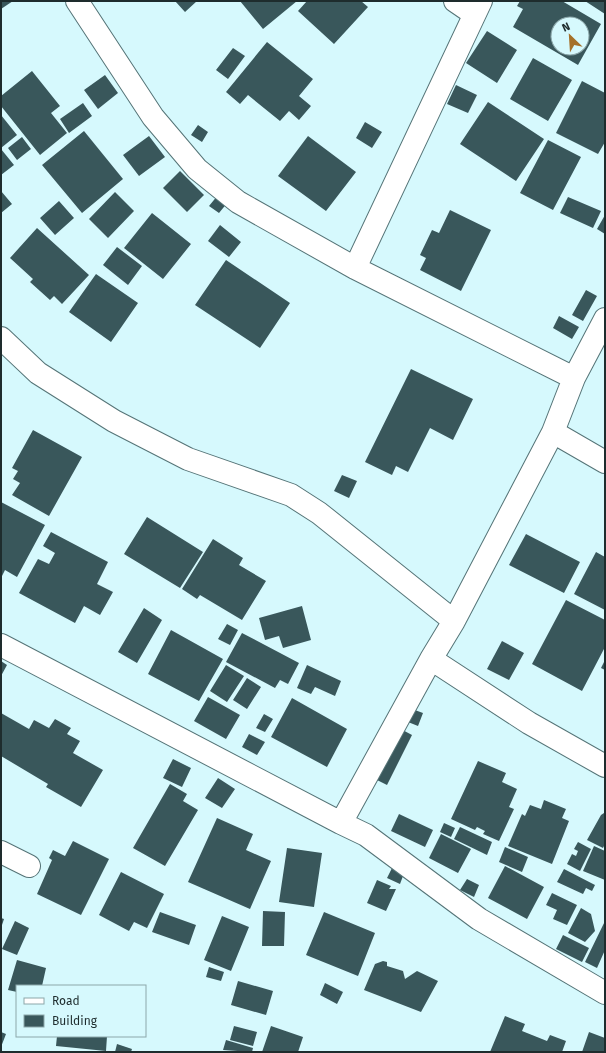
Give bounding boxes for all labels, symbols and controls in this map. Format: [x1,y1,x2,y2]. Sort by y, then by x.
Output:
north arrow [550,16,590,56]
text: N [560,20,572,35]
legend [16,985,146,1037]
text: Road [52,994,80,1008]
text: Building [52,1014,98,1028]

